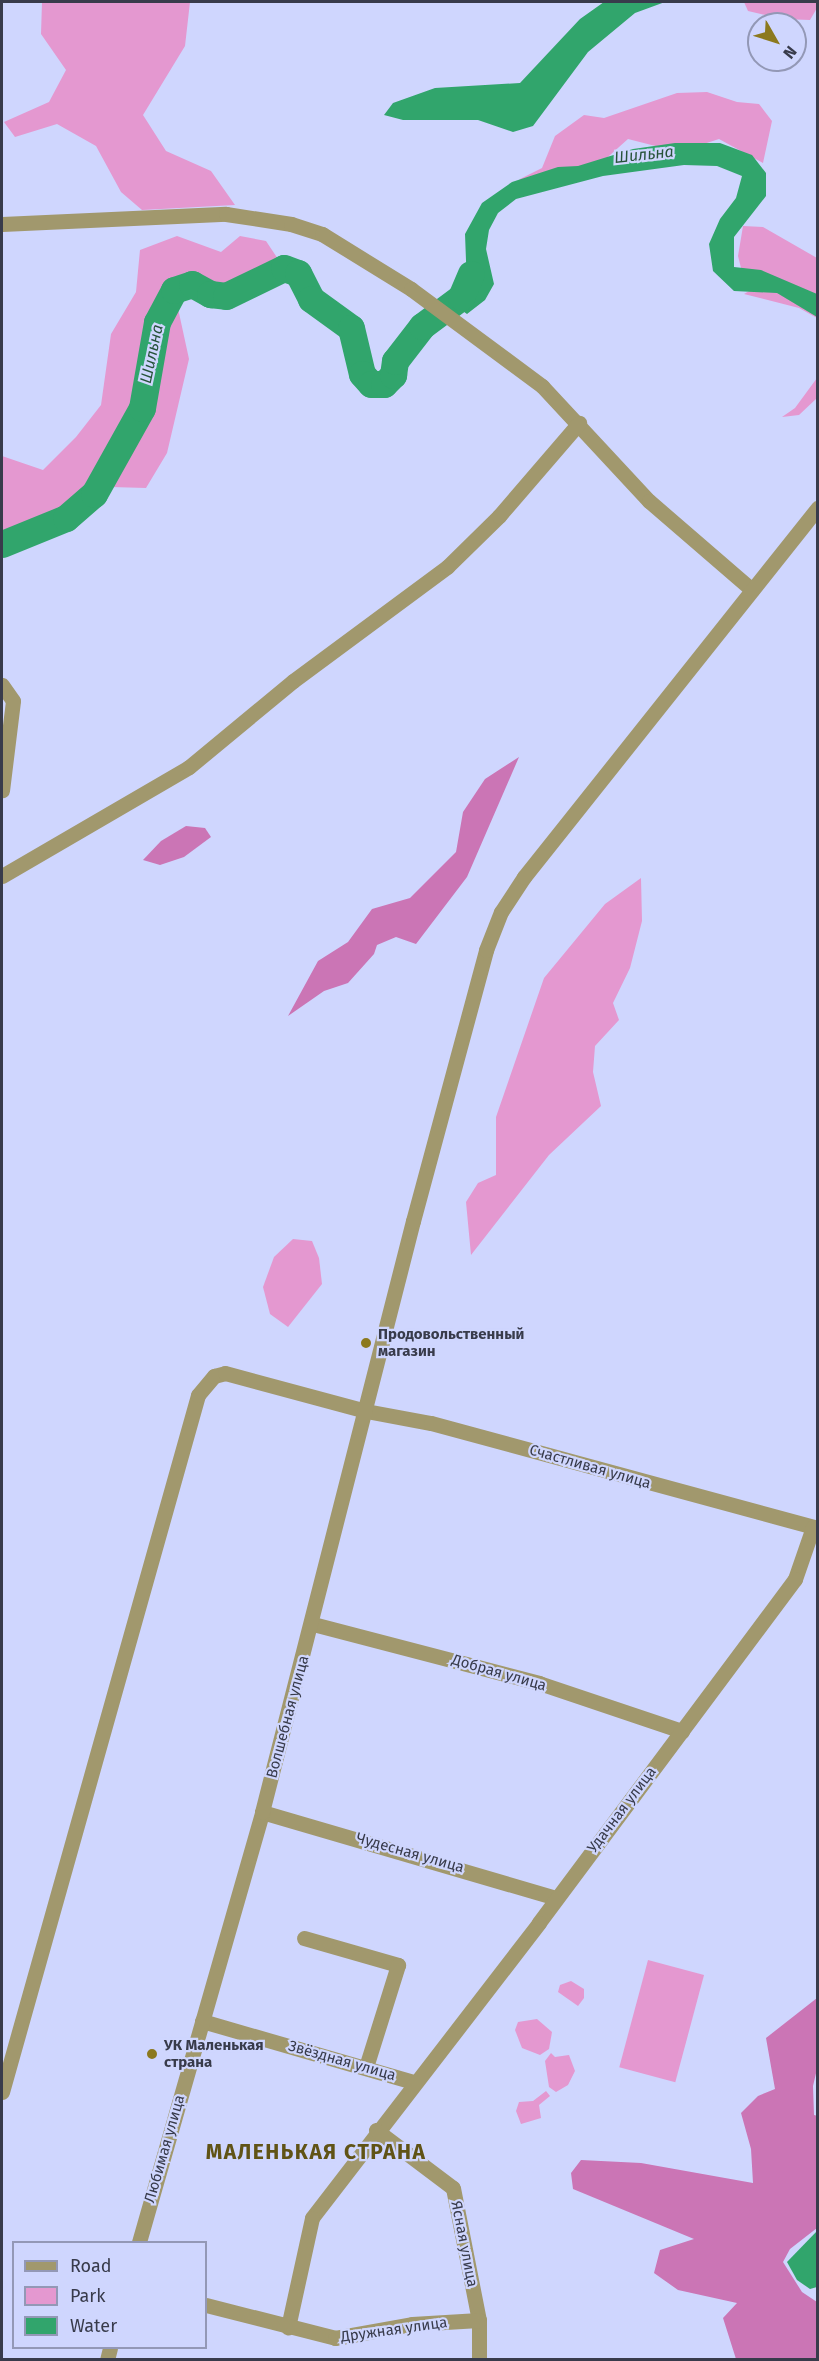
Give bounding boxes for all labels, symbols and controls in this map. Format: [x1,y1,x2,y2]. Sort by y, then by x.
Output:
north arrow [747,12,807,72]
text: N [779,42,801,62]
water label: Шильна [613,142,675,168]
water label: Шильна [136,323,168,385]
place label: Продовольственный магазин [378,1325,524,1360]
marker: Продовольственный магазин [359,1336,373,1350]
street label: Счастливая улица [527,1441,653,1493]
street label: Добрая улица [450,1651,548,1695]
street label: Волшебная улица [263,1654,313,1780]
street label: Удачная улица [584,1763,660,1857]
street label: Чудесная улица [354,1829,466,1877]
place label: УК Маленькая страна [164,2036,264,2071]
street label: Звёздная улица [286,2037,398,2085]
marker: УК Маленькая страна [145,2047,159,2061]
street label: Любимая улица [141,2093,189,2205]
district label: МАЛЕНЬКАЯ СТРАНА [206,2139,426,2165]
street label: Ясная улица [447,2199,481,2289]
legend [12,2241,207,2349]
text: Road [70,2255,112,2277]
text: Park [70,2285,105,2307]
street label: Дружная улица [340,2314,448,2346]
text: Water [70,2315,117,2337]

